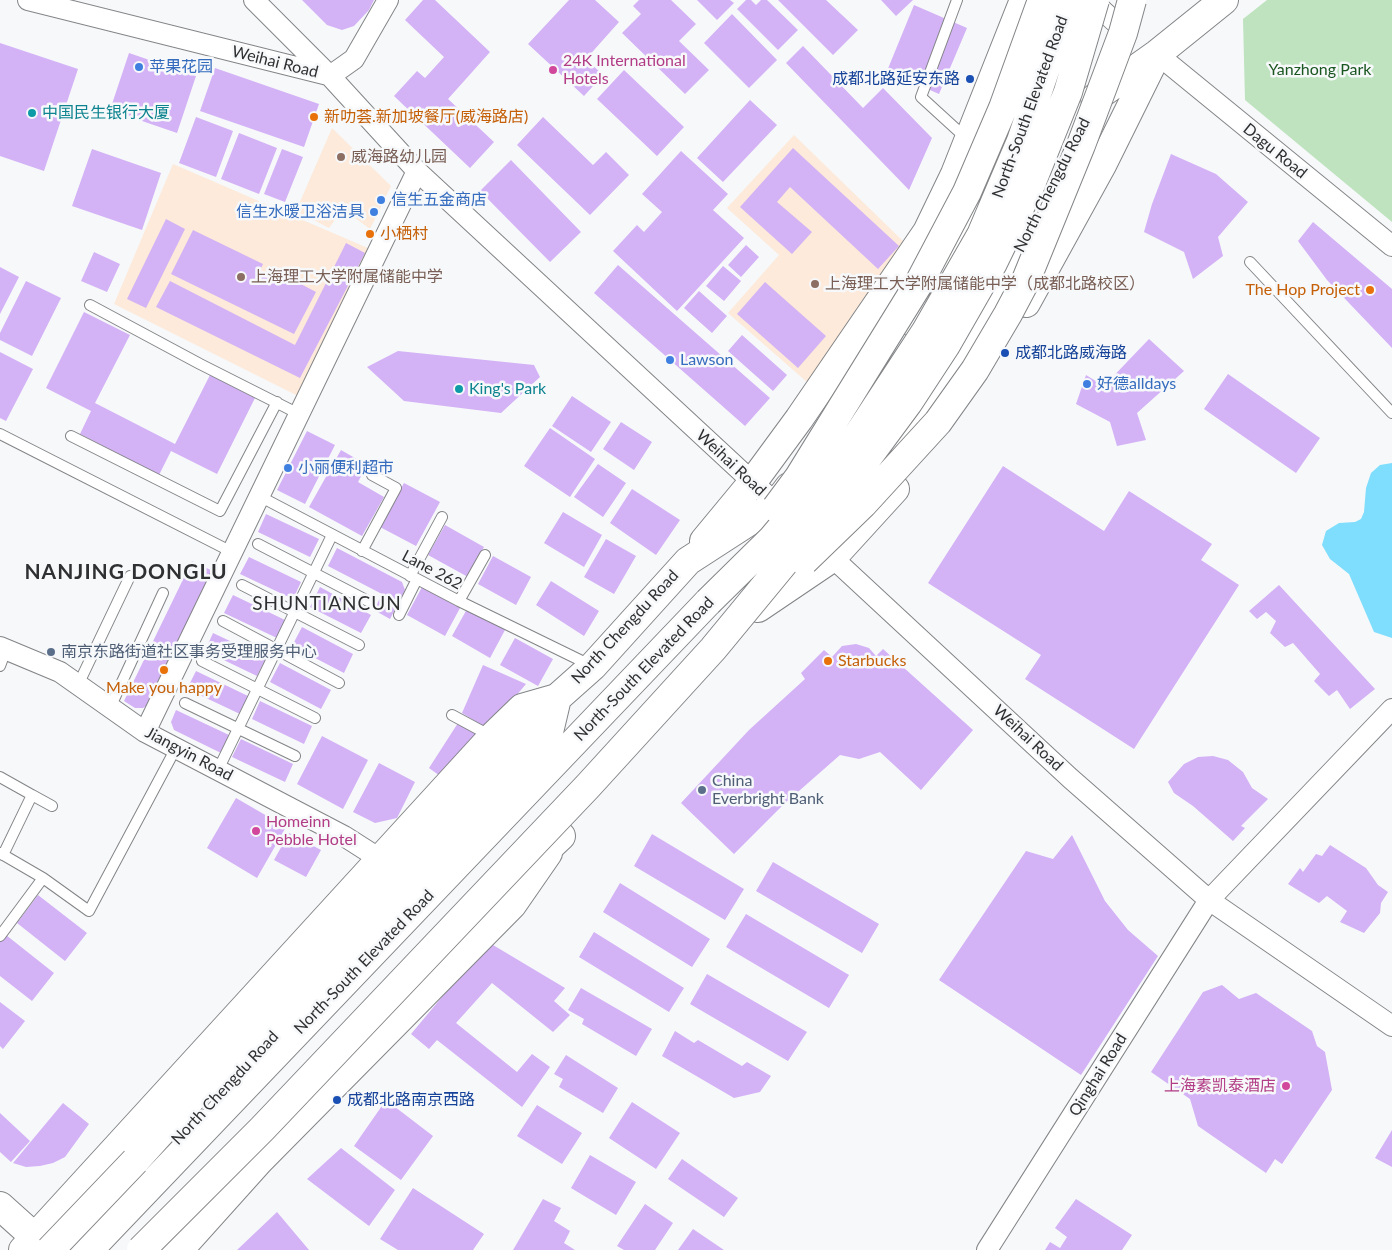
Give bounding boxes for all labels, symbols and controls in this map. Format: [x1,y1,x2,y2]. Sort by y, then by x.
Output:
street label: North-South Elevated Road [988,13,1072,201]
street label: Weihai Road [230,42,320,82]
place label: 24K International Hotels [563,51,686,89]
place label: 苹果花园 [149,57,213,77]
park label: Yanzhong Park [1269,60,1371,80]
marker: 苹果花园 [133,61,145,73]
marker: 24K International Hotels [547,64,559,76]
place label: 成都北路延安东路 [832,69,960,89]
marker: 成都北路延安东路 [964,73,976,85]
place label: 中国民生银行大厦 [42,103,170,123]
marker: 中国民生银行大厦 [26,107,38,119]
place label: 新叻荟.新加坡餐厅(威海路店) [324,107,528,127]
marker: 新叻荟.新加坡餐厅(威海路店) [308,111,320,123]
street label: North Chengdu Road [1010,115,1094,255]
street label: Dagu Road [1239,119,1311,183]
place label: 威海路幼儿园 [351,147,447,167]
marker: 威海路幼儿园 [335,151,347,163]
place label: 信生五金商店 [391,190,487,210]
marker: 信生五金商店 [375,194,387,206]
place label: 信生水暧卫浴洁具 [236,202,364,222]
marker: 信生水暧卫浴洁具 [368,206,380,218]
place label: 小栖村 [380,224,428,244]
marker: 小栖村 [364,228,376,240]
place label: 上海理工大学附属储能中学 [251,267,443,287]
marker: 上海理工大学附属储能中学 [235,271,247,283]
place label: 上海理工大学附属储能中学（成都北路校区） [825,274,1145,294]
marker: 上海理工大学附属储能中学（成都北路校区） [809,278,821,290]
place label: The Hop Project [1245,280,1360,300]
marker: The Hop Project [1364,284,1376,296]
place label: 成都北路威海路 [1015,343,1127,363]
marker: 成都北路威海路 [999,347,1011,359]
place label: Lawson [680,350,734,370]
marker: Lawson [664,354,676,366]
place label: 好德alldays [1097,374,1176,394]
marker: 好德alldays [1081,378,1093,390]
place label: King's Park [469,379,546,399]
marker: King's Park [453,383,465,395]
street label: Weihai Road [692,426,770,500]
place label: 小丽便利超市 [298,458,394,478]
marker: 小丽便利超市 [282,462,294,474]
street label: Lane 262 [399,546,465,594]
district label: NANJING DONGLU [23,559,229,585]
street label: North Chengdu Road [567,566,683,688]
district label: SHUNTIANCUN [251,593,403,615]
street label: North-South Elevated Road [570,593,718,745]
place label: 南京东路街道社区事务受理服务中心 [61,642,317,662]
marker: 南京东路街道社区事务受理服务中心 [45,646,57,658]
place label: Starbucks [838,651,906,671]
marker: Starbucks [822,655,834,667]
marker: Make you happy [158,664,170,676]
place label: Make you happy [106,678,222,698]
street label: Weihai Road [989,701,1067,775]
street label: Jiangyin Road [142,723,236,785]
place label: China Everbright Bank [712,771,824,809]
marker: China Everbright Bank [696,784,708,796]
place label: Homeinn Pebble Hotel [266,812,357,850]
marker: Homeinn Pebble Hotel [250,825,262,837]
street label: North-South Elevated Road [290,886,438,1038]
street label: North Chengdu Road [167,1027,283,1149]
street label: Qinghai Road [1065,1030,1131,1120]
place label: 上海素凯泰酒店 [1164,1076,1276,1096]
marker: 上海素凯泰酒店 [1280,1080,1292,1092]
place label: 成都北路南京西路 [347,1090,475,1110]
marker: 成都北路南京西路 [331,1094,343,1106]

